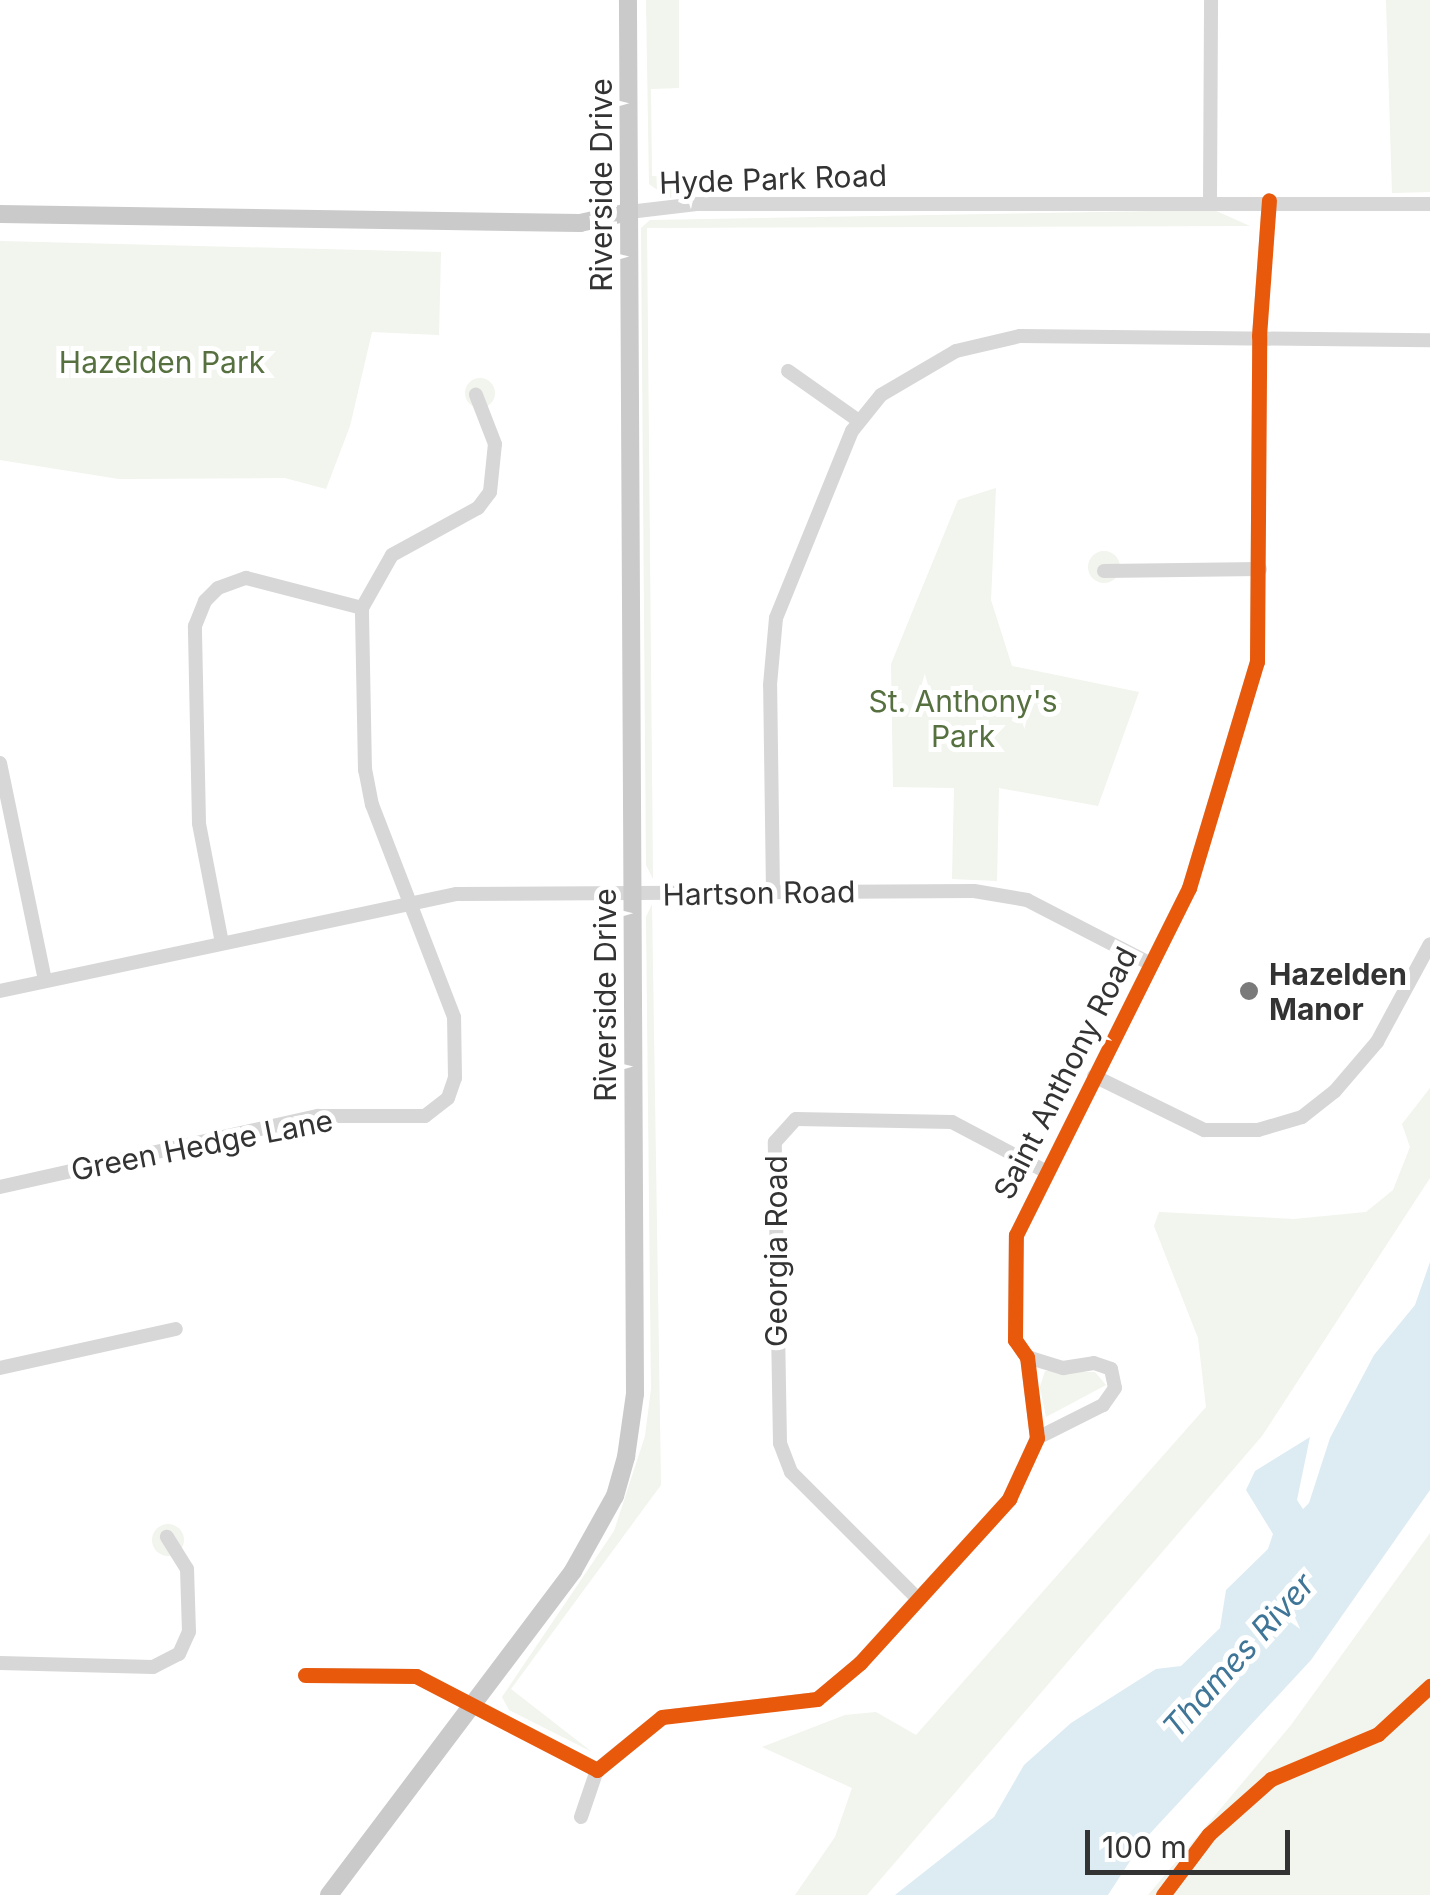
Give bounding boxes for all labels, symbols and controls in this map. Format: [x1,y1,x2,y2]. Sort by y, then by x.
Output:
street label: Riverside Drive [583,78,619,292]
street label: Hyde Park Road [658,157,888,201]
park label: Hazelden Park [59,344,265,380]
park label: St. Anthony's Park [868,683,1058,754]
street label: Hartson Road [662,873,856,913]
street label: Riverside Drive [587,888,623,1102]
street label: Saint Anthony Road [986,941,1144,1205]
place label: Hazelden Manor [1269,956,1407,1026]
marker: Hazelden Manor [1238,980,1260,1002]
street label: Green Hedge Lane [68,1102,336,1188]
street label: Georgia Road [758,1155,794,1347]
water label: Thames River [1155,1566,1323,1746]
scale bar [1090,1810,1295,1872]
text: 100 m [1102,1829,1187,1865]

